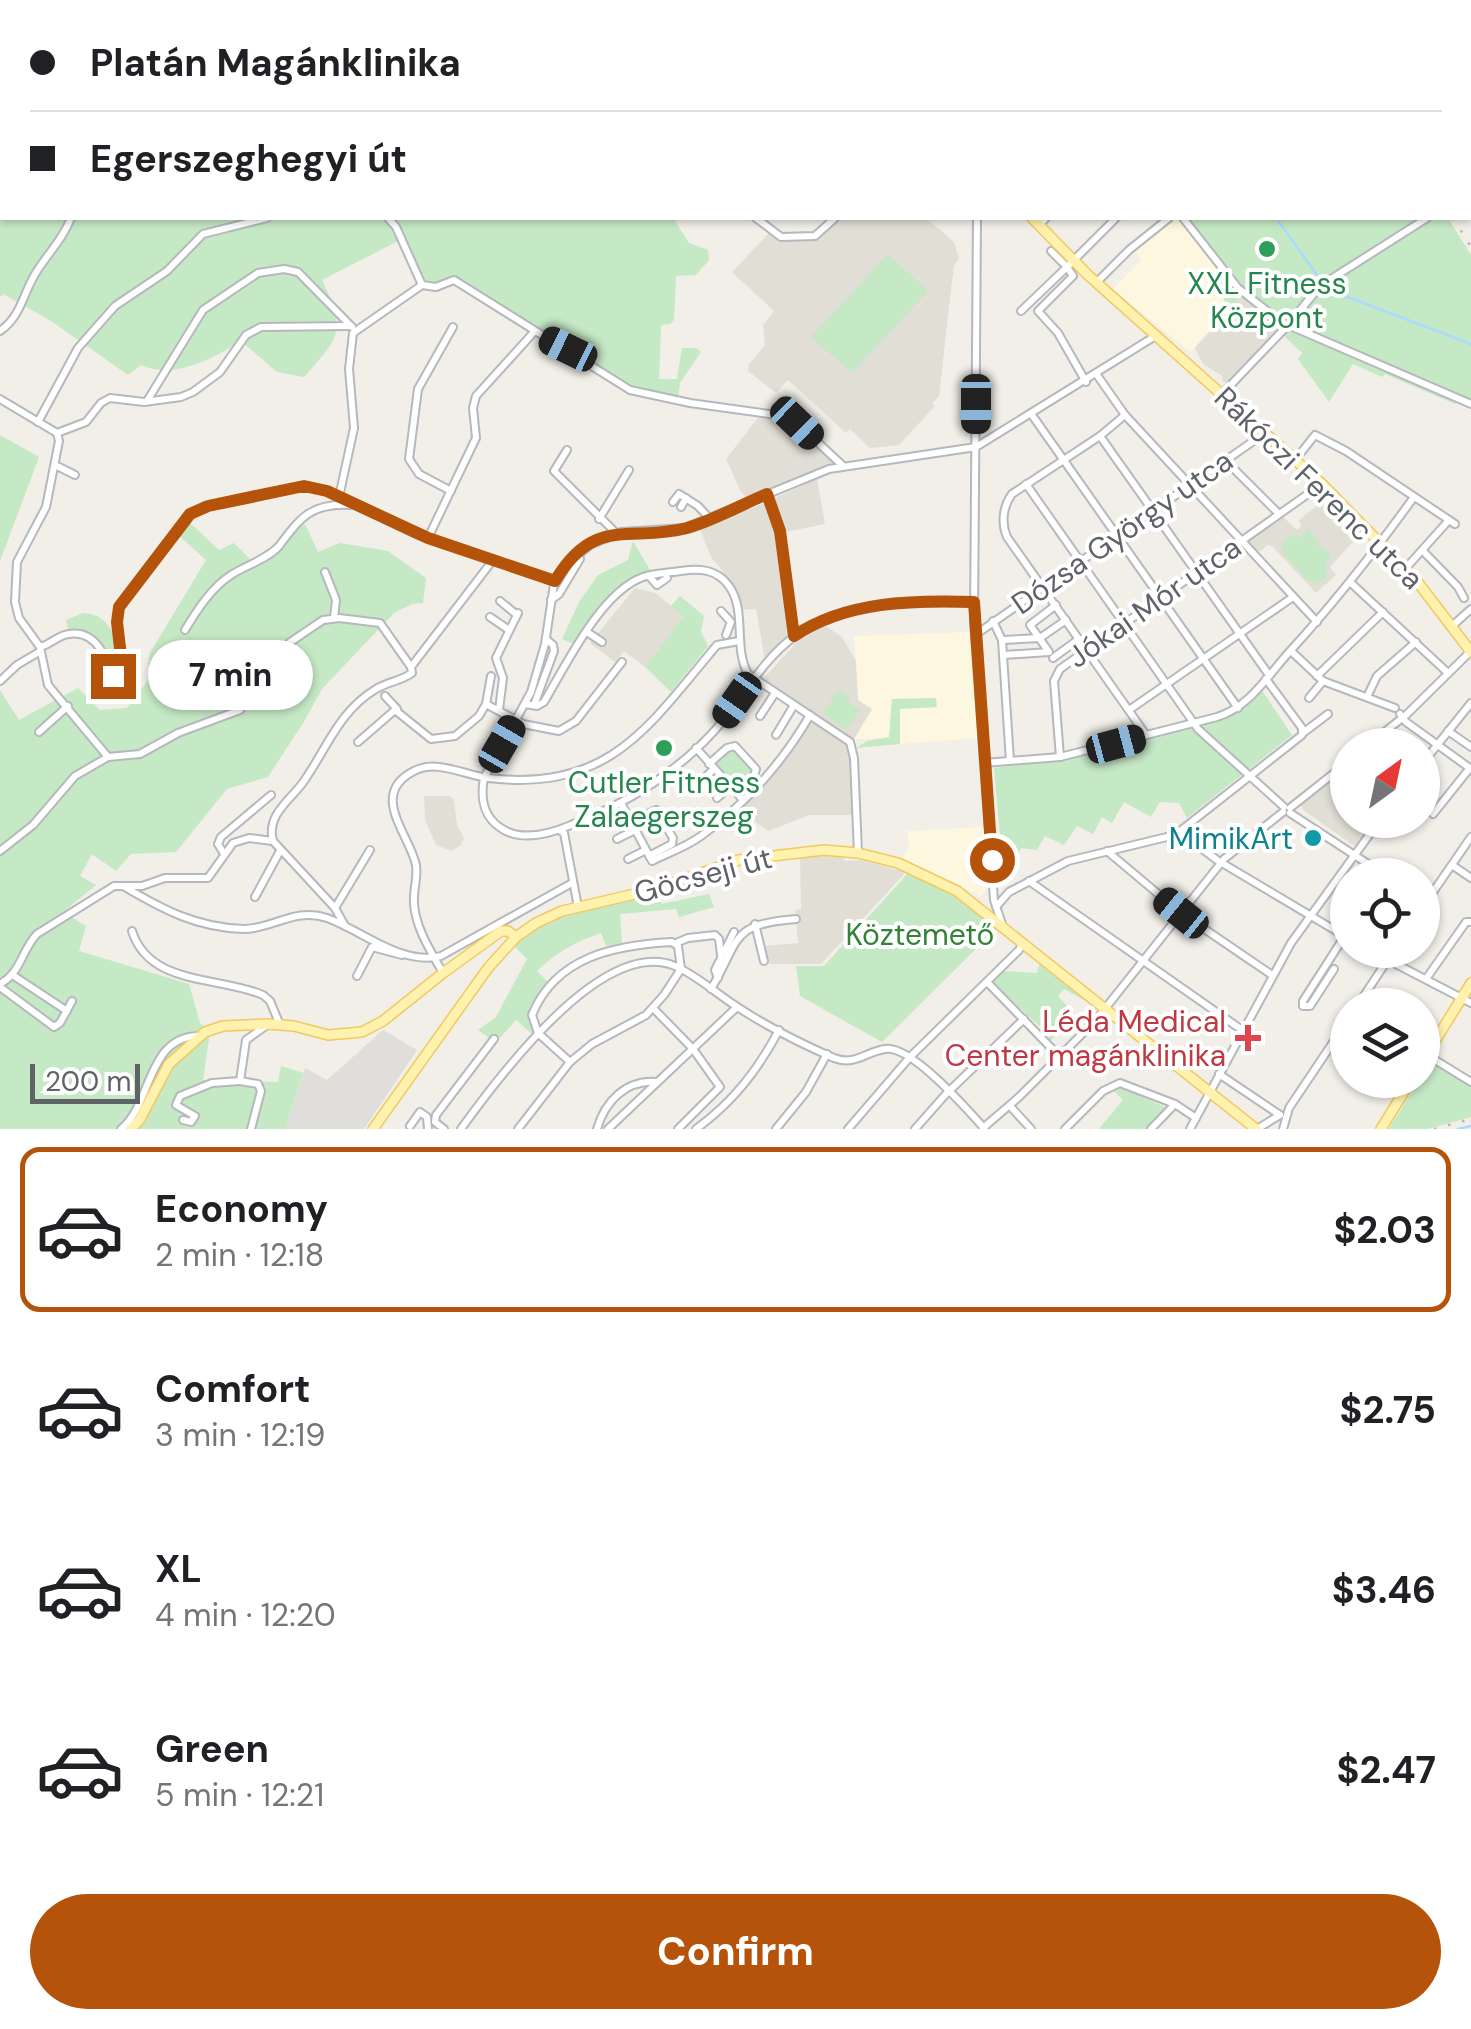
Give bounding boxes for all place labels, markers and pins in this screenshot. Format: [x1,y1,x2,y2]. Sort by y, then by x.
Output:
marker: XXL Fitness Központ [1256,238,1278,260]
place label: XXL Fitness Központ [1187,264,1347,337]
marker: Cutler Fitness Zalaegerszeg [653,737,675,759]
place label: Cutler Fitness Zalaegerszeg [568,763,760,836]
place label: MimikArt [1169,819,1293,858]
marker: MimikArt [1302,827,1324,849]
place label: Léda Medical Center magánklinika [945,1002,1226,1075]
marker: Léda Medical Center magánklinika [1235,1025,1261,1051]

